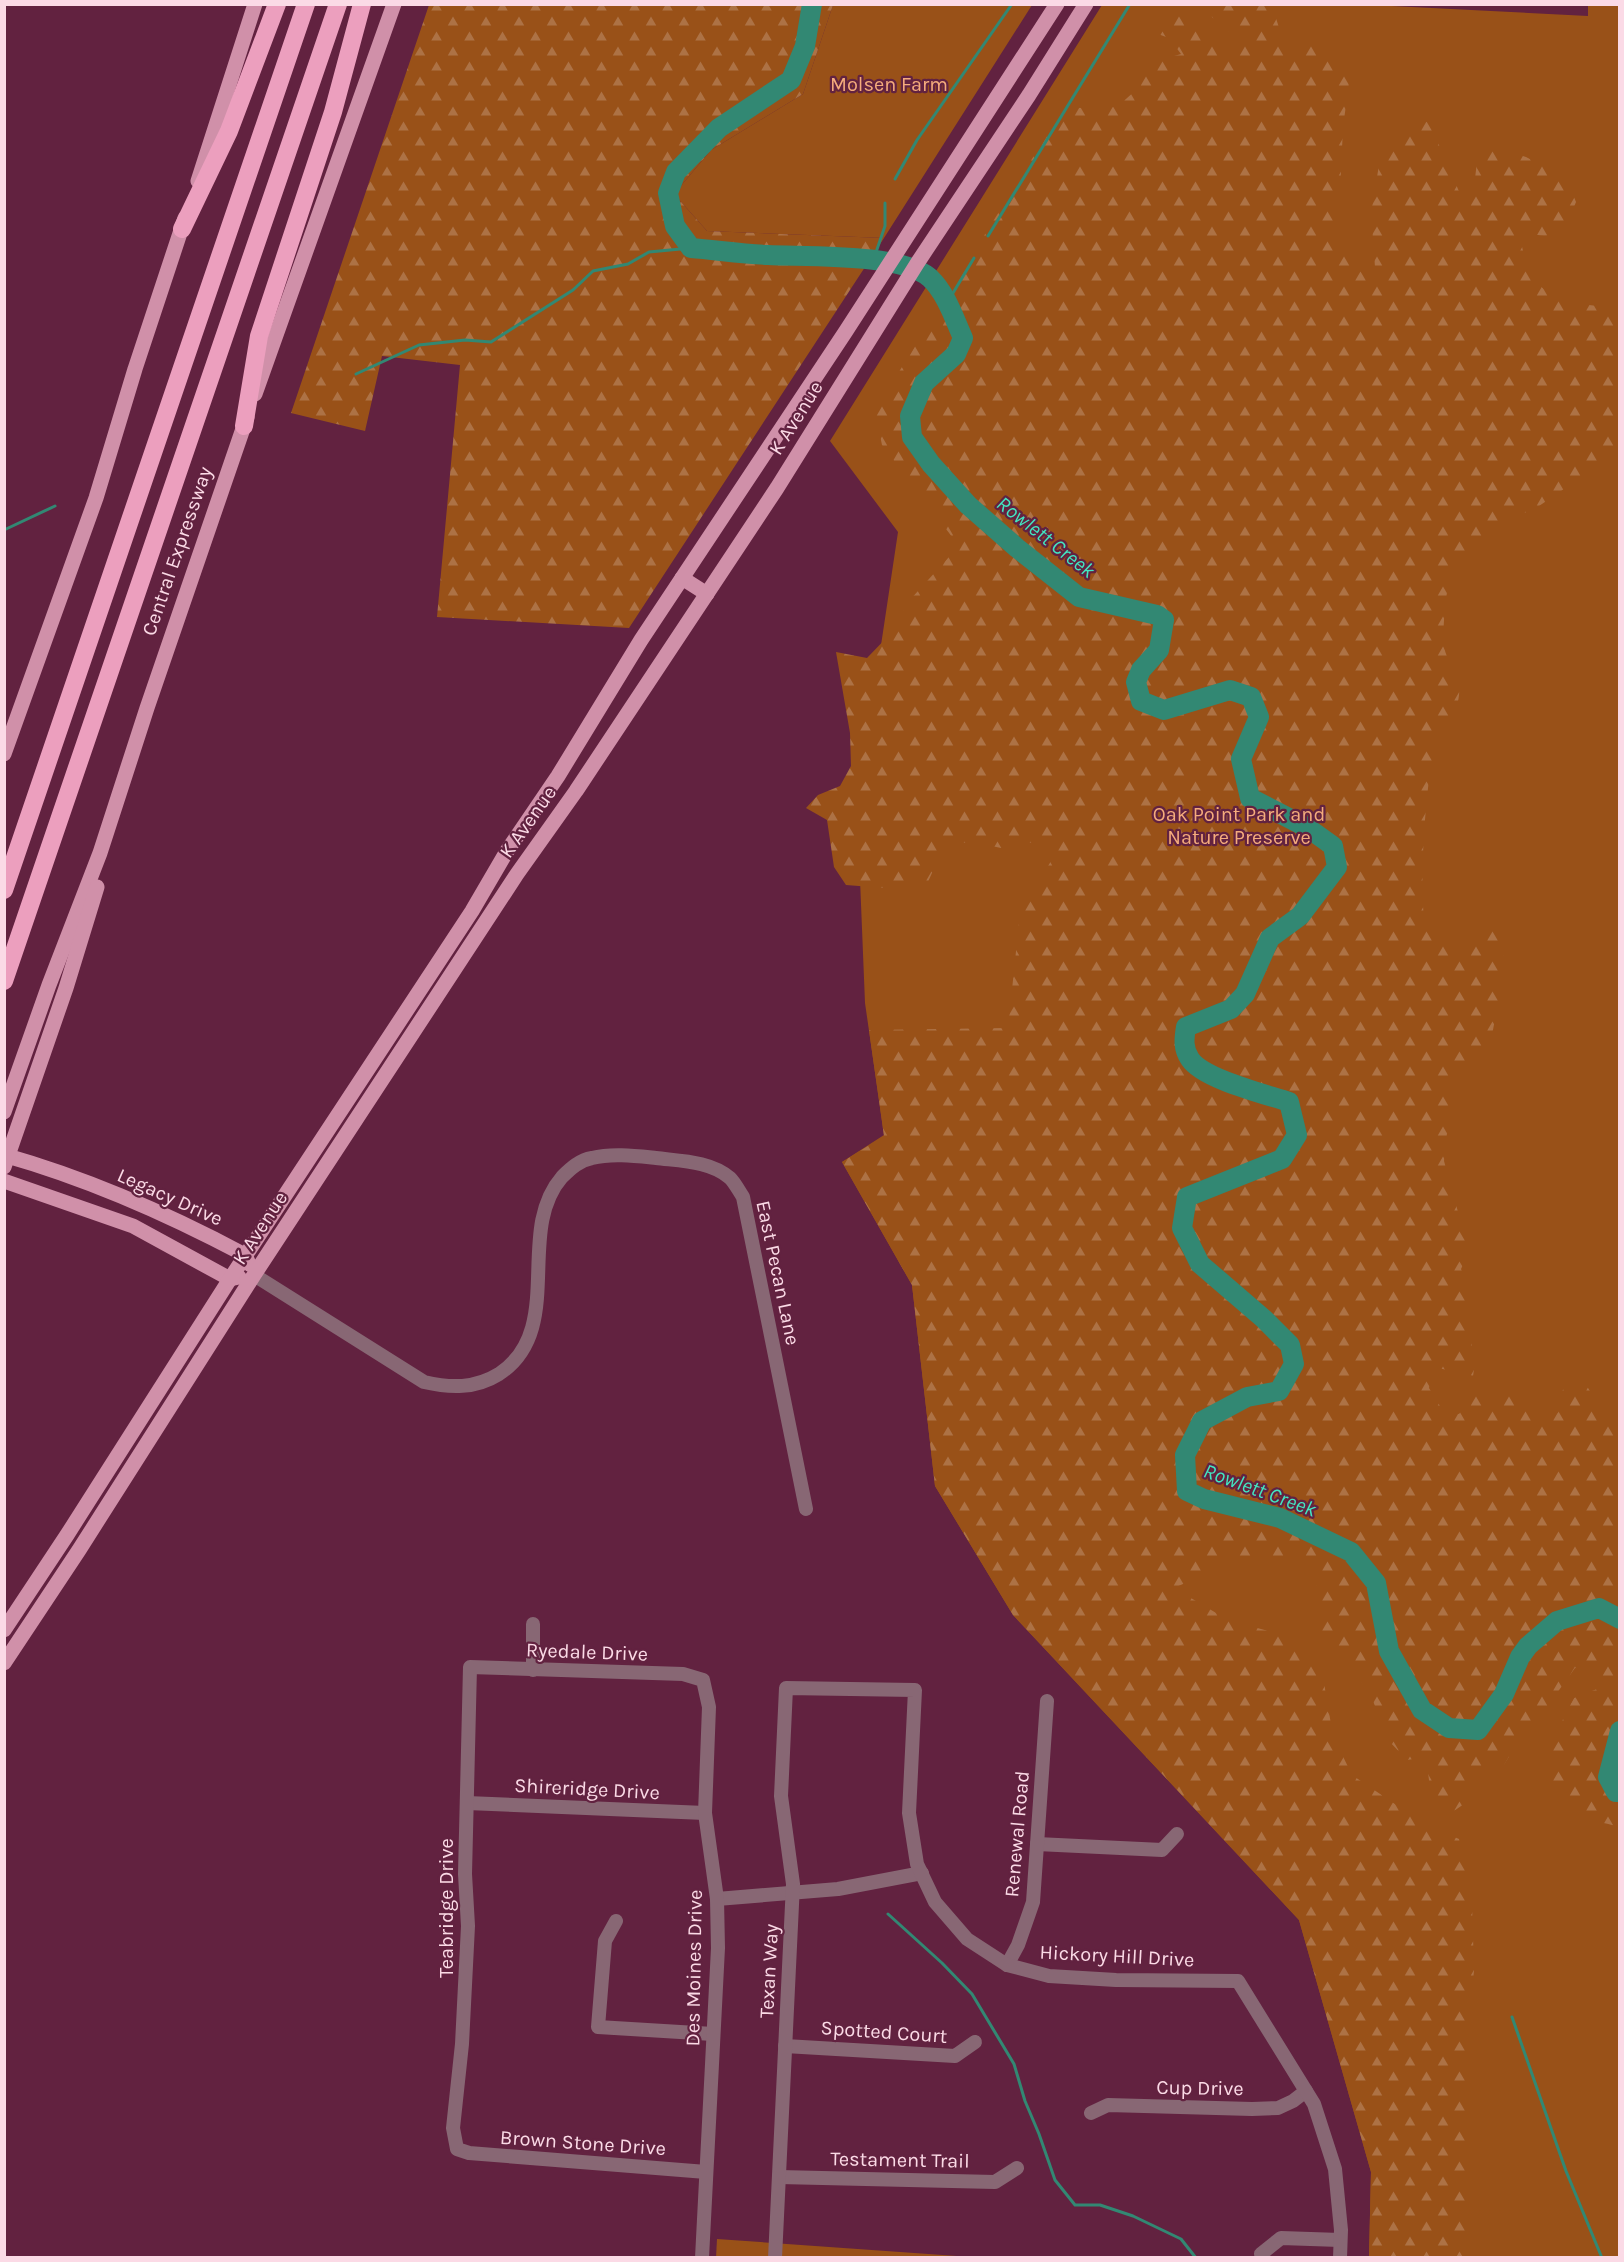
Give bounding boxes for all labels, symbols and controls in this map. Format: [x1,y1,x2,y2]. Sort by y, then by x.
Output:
park label: Molsen Farm [830,73,948,96]
street label: K Avenue [764,377,828,459]
street label: Central Expressway [137,463,217,639]
water label: Rowlett Creek [992,491,1100,583]
street label: K Avenue [495,782,561,862]
park label: Oak Point Park and Nature Preserve [1153,803,1325,849]
street label: Legacy Drive [114,1164,226,1230]
street label: K Avenue [228,1187,292,1269]
street label: East Pecan Lane [751,1199,805,1347]
water label: Rowlett Creek [1200,1459,1320,1522]
street label: Ryedale Drive [526,1638,648,1666]
street label: Renewal Road [1000,1770,1034,1898]
street label: Shireridge Drive [514,1774,660,1804]
street label: Teabridge Drive [435,1838,458,1978]
street label: Des Moines Drive [681,1889,707,2047]
street label: Texan Way [755,1923,783,2019]
street label: Hickory Hill Drive [1039,1940,1195,1972]
street label: Spotted Court [820,2016,948,2048]
street label: Cup Drive [1156,2076,1244,2100]
street label: Brown Stone Drive [499,2126,667,2160]
street label: Testament Trail [830,2147,970,2173]

